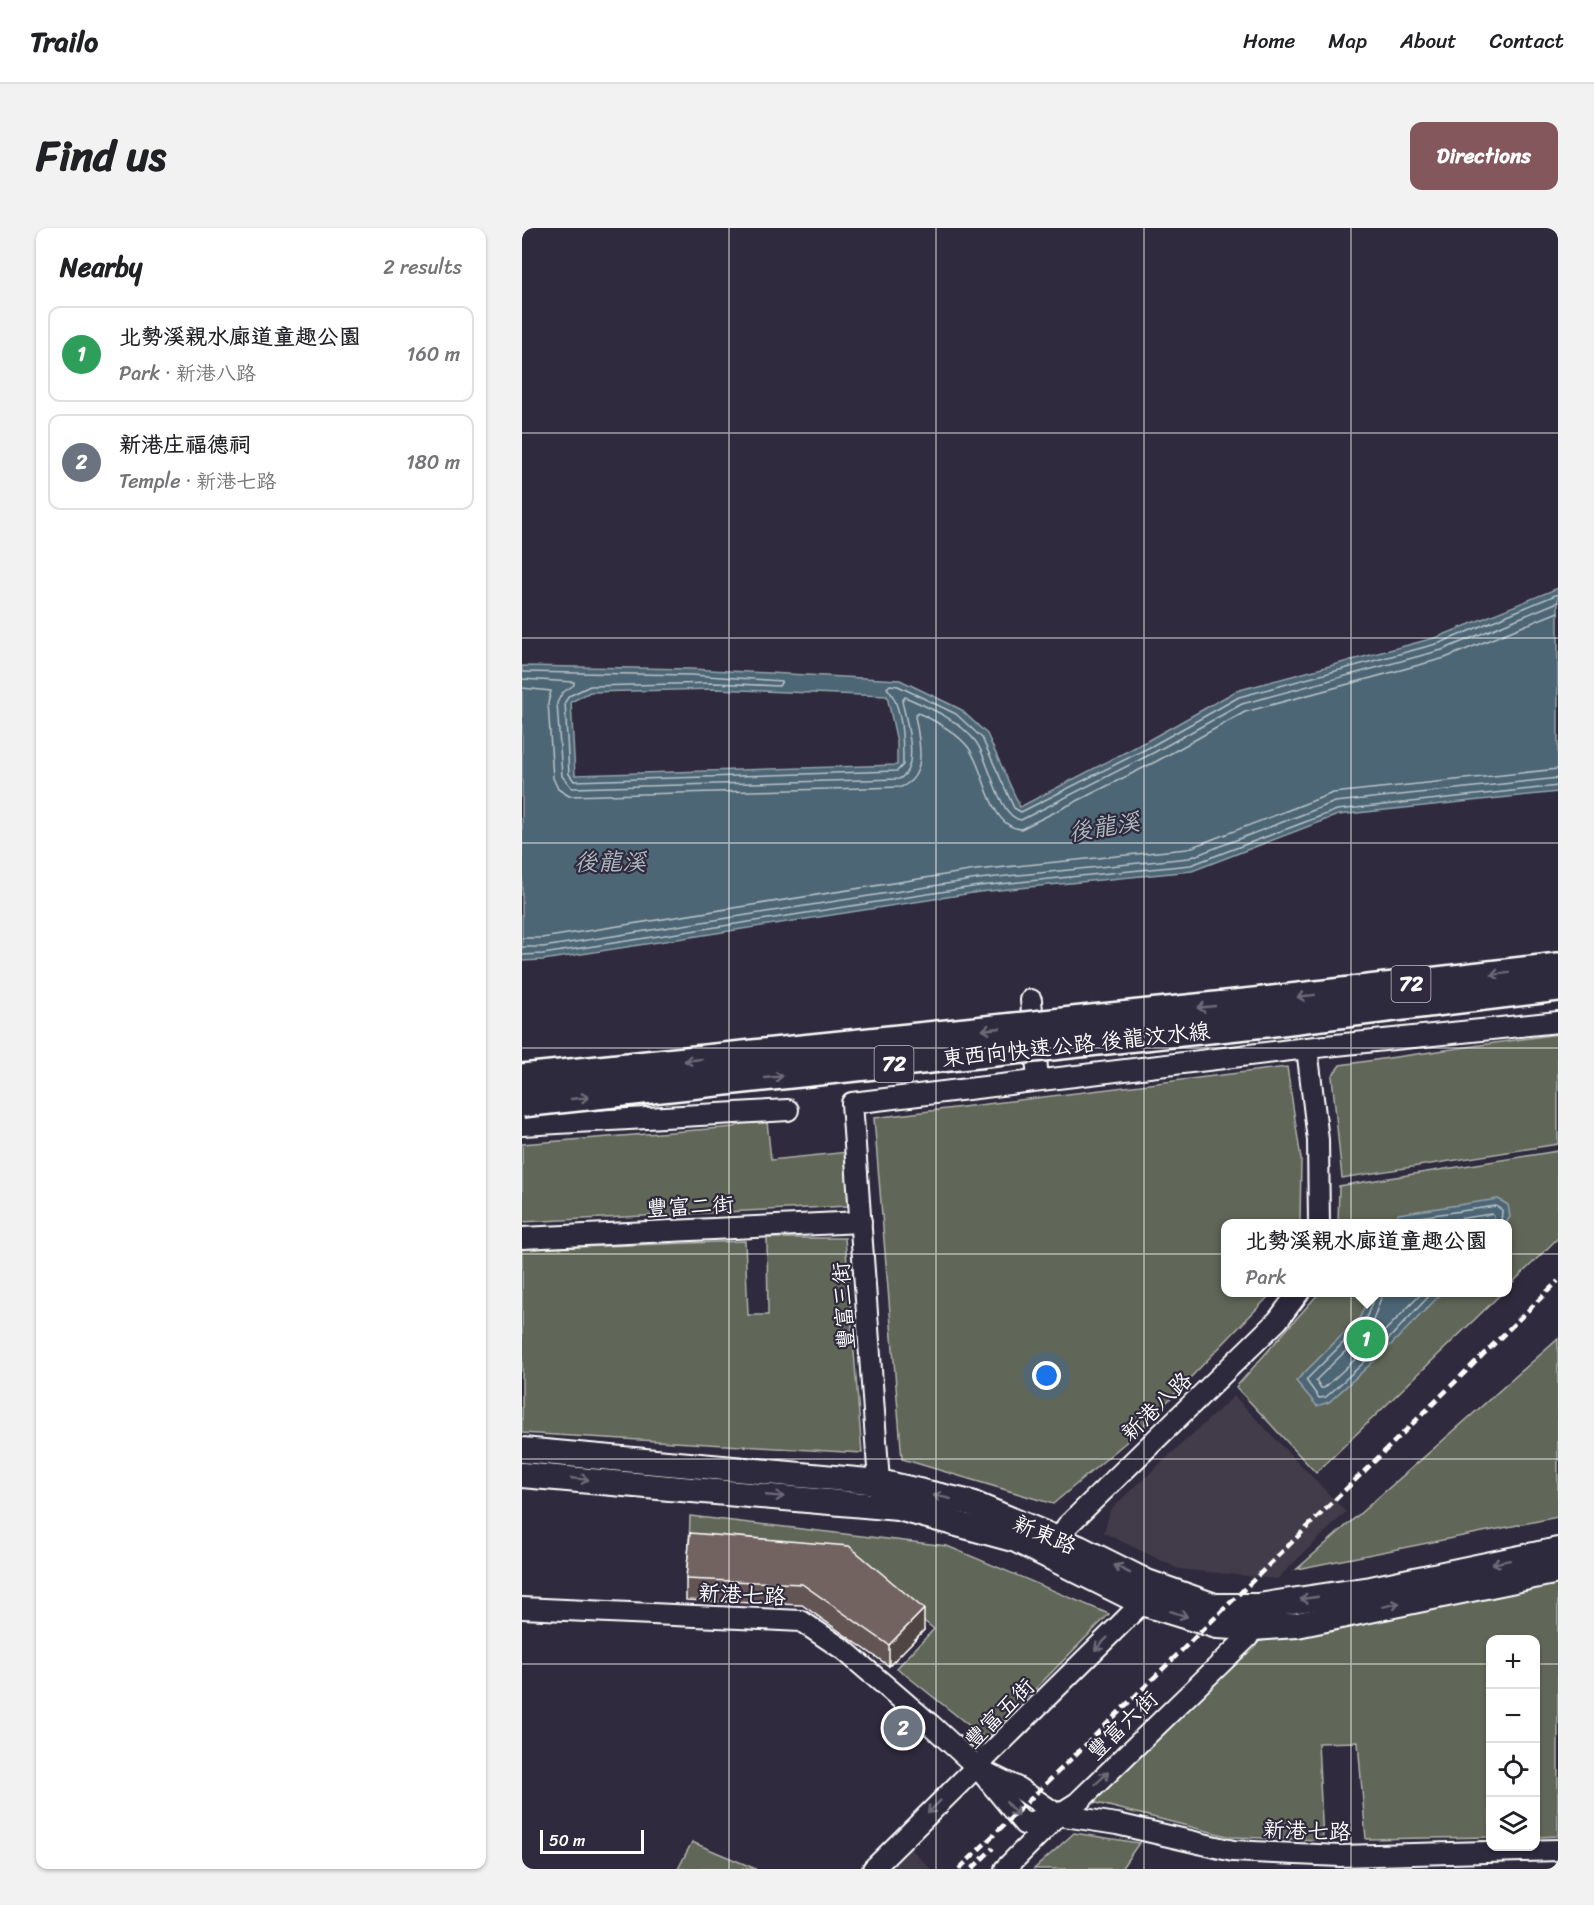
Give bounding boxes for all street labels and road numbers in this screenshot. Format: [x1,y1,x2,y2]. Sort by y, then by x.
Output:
road number: 72 [1392,966,1430,1002]
street label: 東西向快速公路 後龍汶水線 [940,1011,1212,1078]
road number: 72 [874,1046,914,1082]
street label: 豐富二街 [645,1185,735,1228]
street label: 豐富三街 [821,1261,866,1351]
street label: 新港八路 [1111,1362,1202,1451]
street label: 新東路 [1007,1504,1083,1565]
street label: 新港七路 [697,1573,787,1616]
street label: 豐富五街 [954,1668,1044,1758]
street label: 豐富六街 [1077,1681,1168,1770]
street label: 新港七路 [1262,1809,1352,1852]

